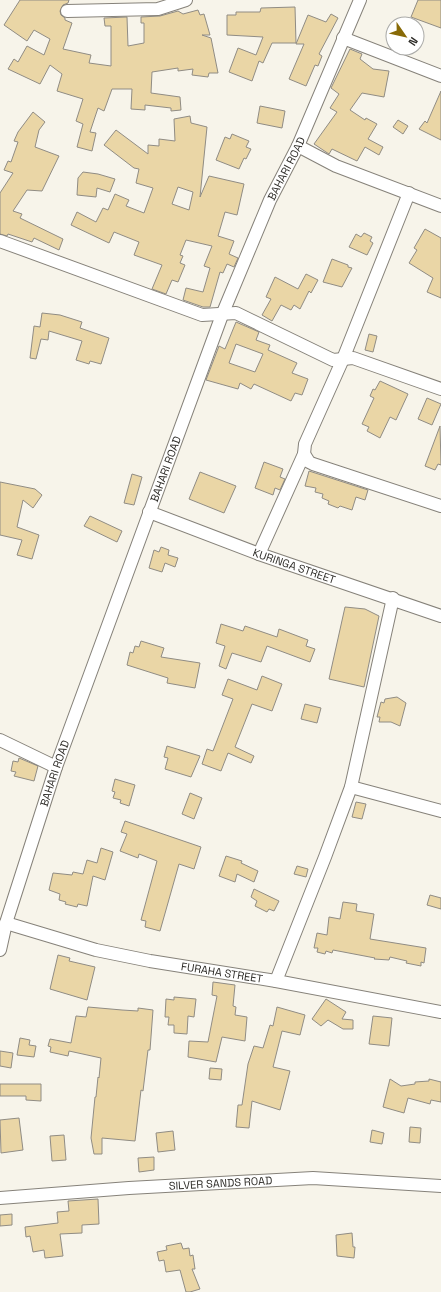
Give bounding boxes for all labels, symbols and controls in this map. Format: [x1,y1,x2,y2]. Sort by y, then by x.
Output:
north arrow [385,16,425,56]
text: N [405,35,421,49]
street label: BAHARI ROAD [264,135,308,203]
street label: BAHARI ROAD [147,434,184,504]
street label: KURINGA STREET [251,545,338,587]
street label: BAHARI ROAD [37,738,72,808]
street label: FURAHA STREET [180,959,265,986]
street label: SILVER SANDS ROAD [168,1173,273,1193]

